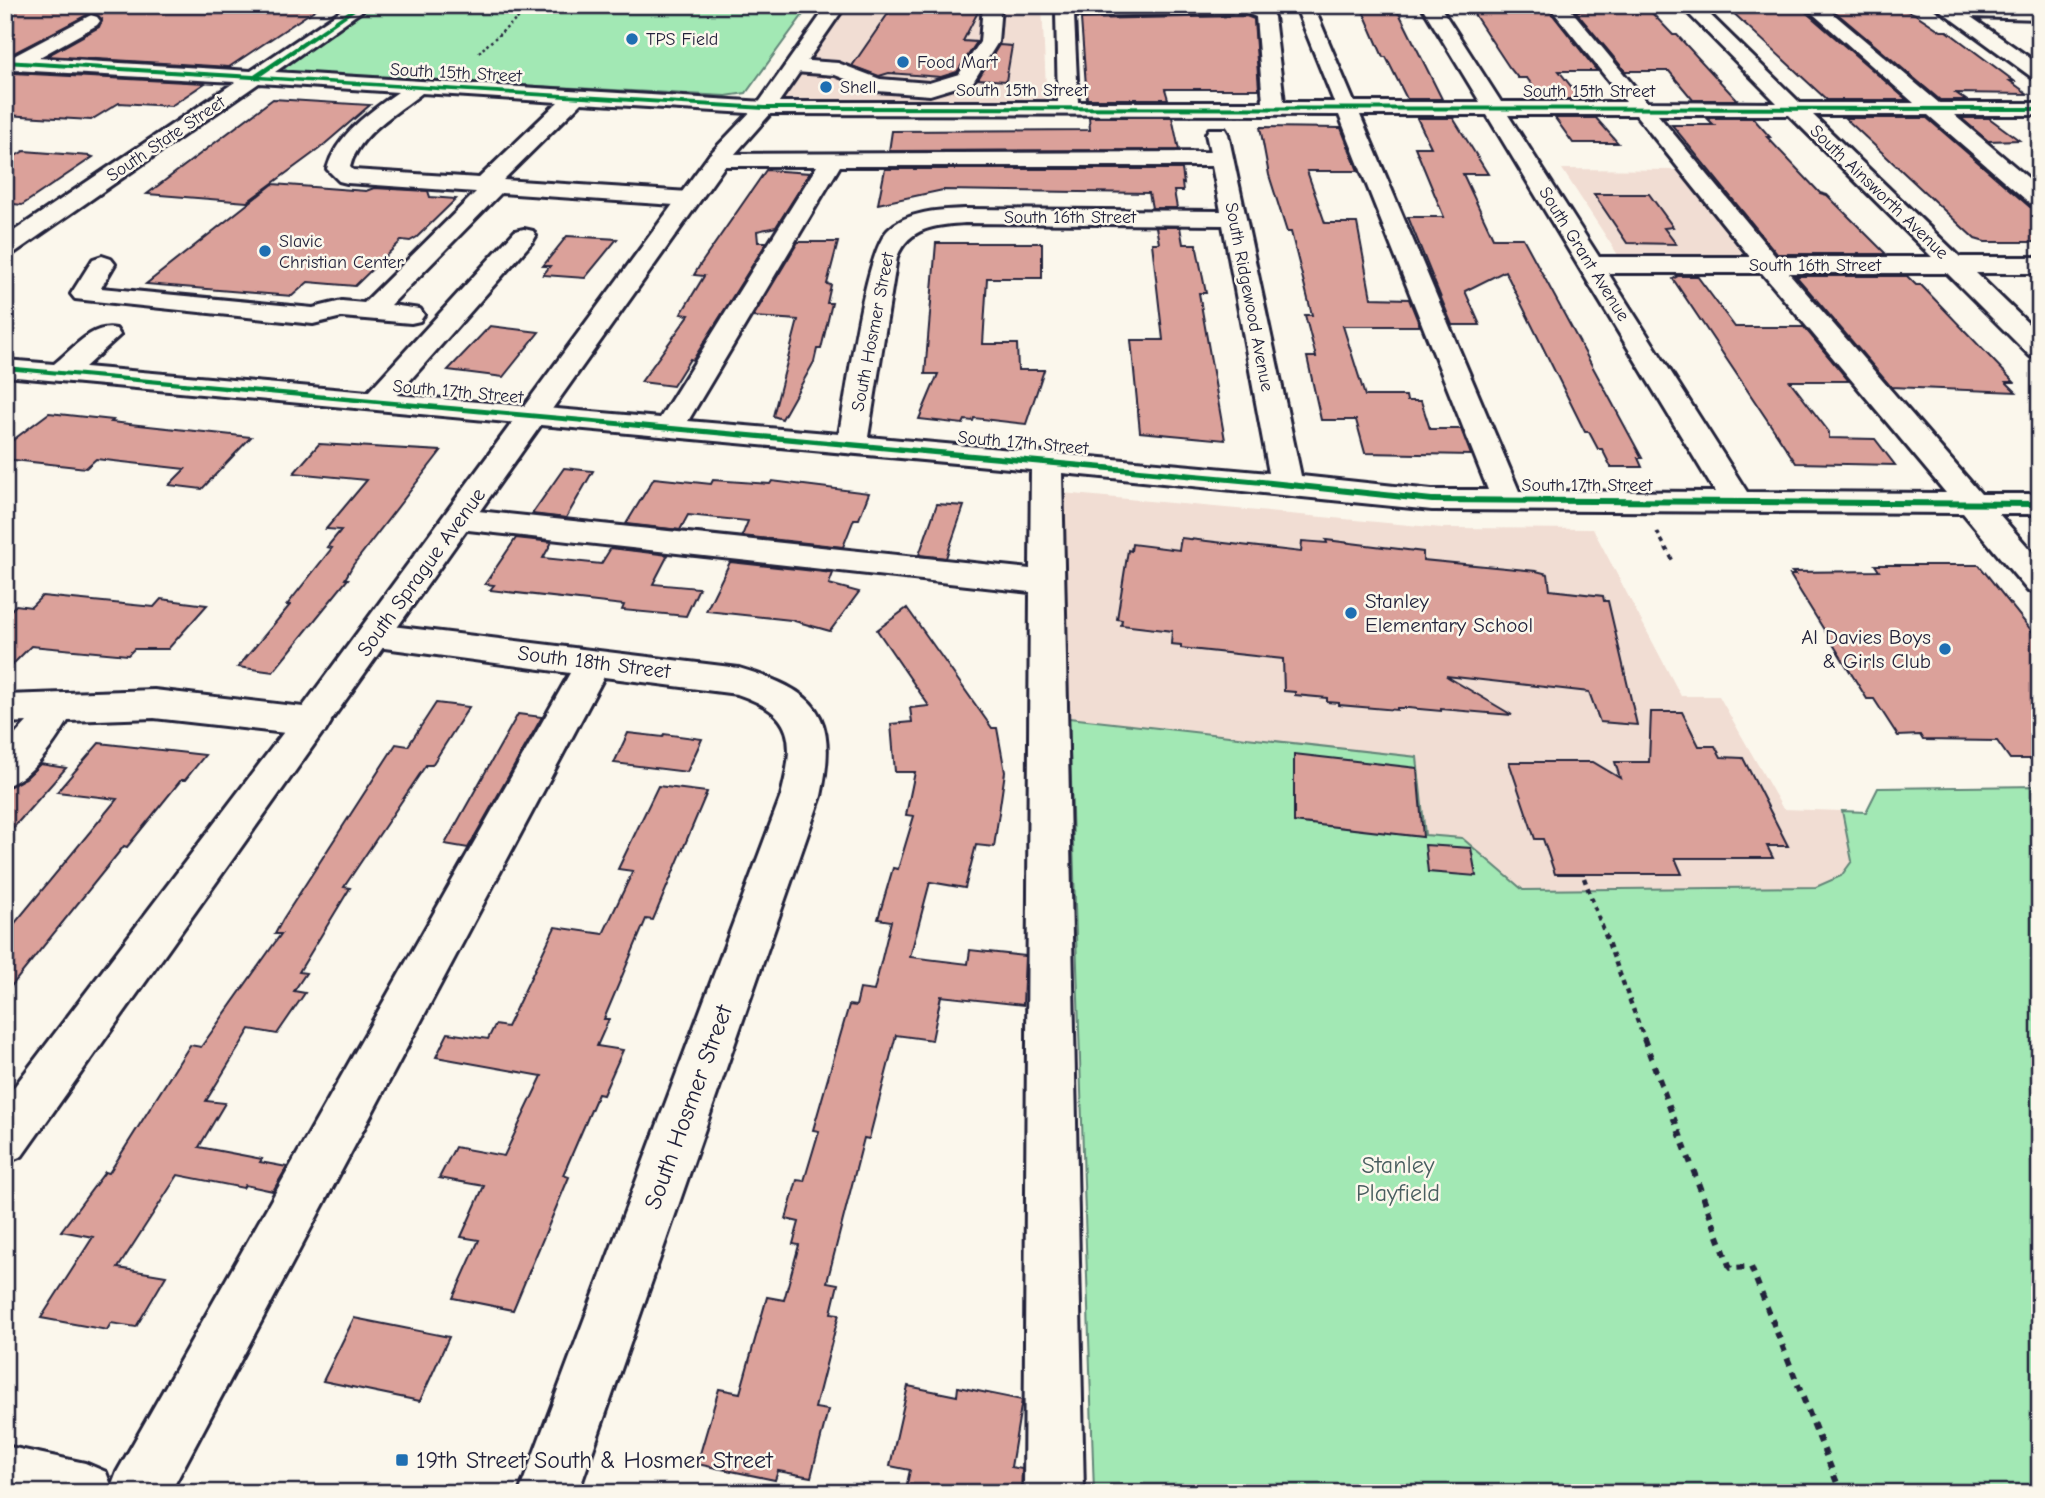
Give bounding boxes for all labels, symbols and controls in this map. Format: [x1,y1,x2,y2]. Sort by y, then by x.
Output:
place label: TPS Field [646,29,718,50]
marker: TPS Field [624,31,640,47]
place label: Food Mart [917,52,998,73]
marker: Food Mart [895,54,911,70]
street label: South 15th Street [389,59,523,87]
place label: Shell [840,77,877,98]
marker: Shell [818,79,834,95]
street label: South 15th Street [956,80,1089,101]
street label: South 15th Street [1523,81,1656,102]
street label: South State Street [103,91,230,186]
street label: South Ainsworth Avenue [1805,120,1953,264]
street label: South Grant Avenue [1534,183,1634,325]
street label: South Ridgewood Avenue [1220,201,1278,393]
street label: South 16th Street [1004,207,1137,228]
place label: Slavic Christian Center [279,231,405,273]
marker: Slavic Christian Center [257,243,273,259]
street label: South Hosmer Street [847,250,899,413]
street label: South 16th Street [1749,255,1882,276]
street label: South 17th Street [392,376,525,408]
street label: South 17th Street [957,427,1090,459]
street label: South 17th Street [1522,475,1653,496]
street label: South Sprague Avenue [352,483,490,661]
place label: Stanley Elementary School [1365,589,1533,637]
marker: Stanley Elementary School [1343,605,1359,621]
place label: Al Davies Boys & Girls Club [1801,625,1931,673]
street label: South 18th Street [516,641,673,683]
marker: Al Davies Boys & Girls Club [1937,641,1953,657]
street label: South Hosmer Street [638,1000,738,1213]
park label: Stanley Playfield [1356,1151,1440,1207]
place label: 19th Street South & Hosmer Street [416,1446,774,1474]
marker: 19th Street South & Hosmer Street [394,1452,410,1468]

